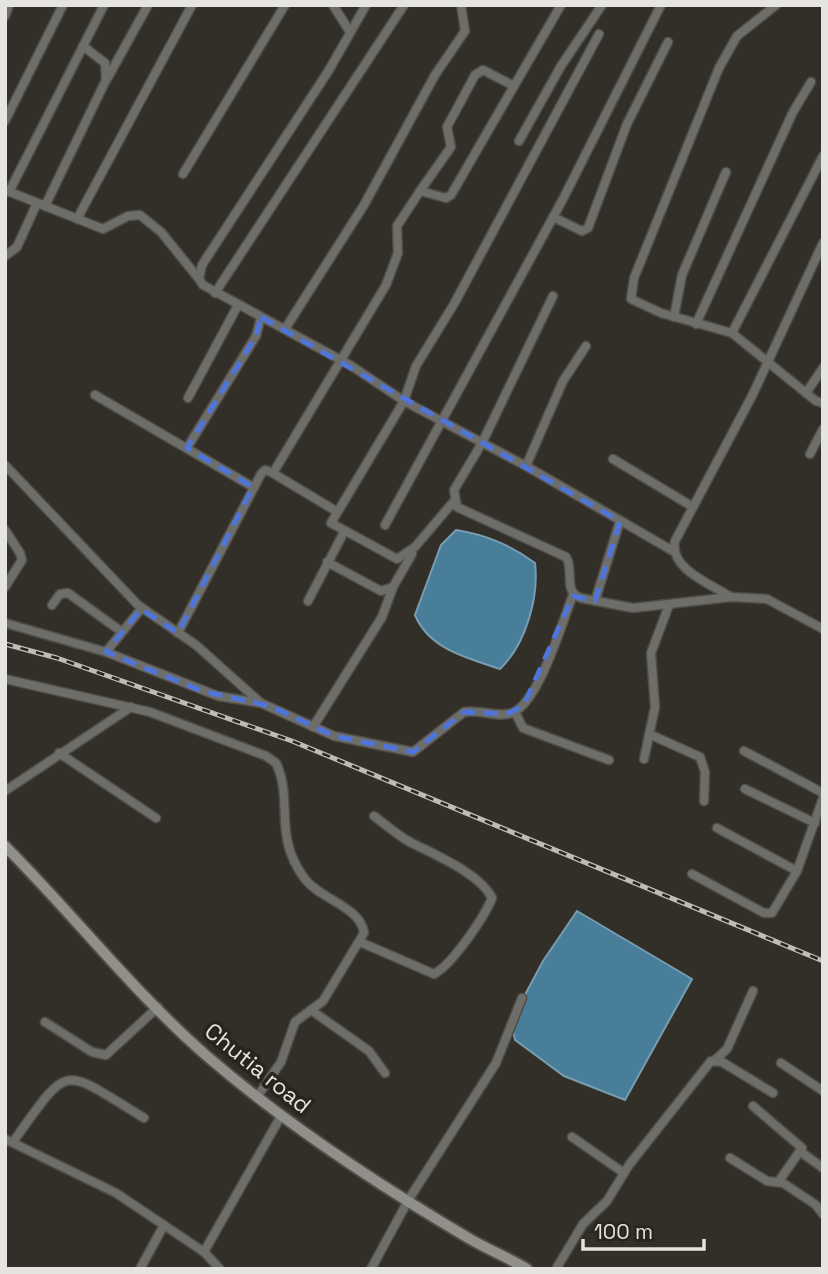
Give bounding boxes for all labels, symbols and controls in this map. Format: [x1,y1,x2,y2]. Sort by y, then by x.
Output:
street label: Chutia road [199,1016,317,1120]
scale bar [583,1208,704,1252]
text: 100 m [594,1218,653,1245]

